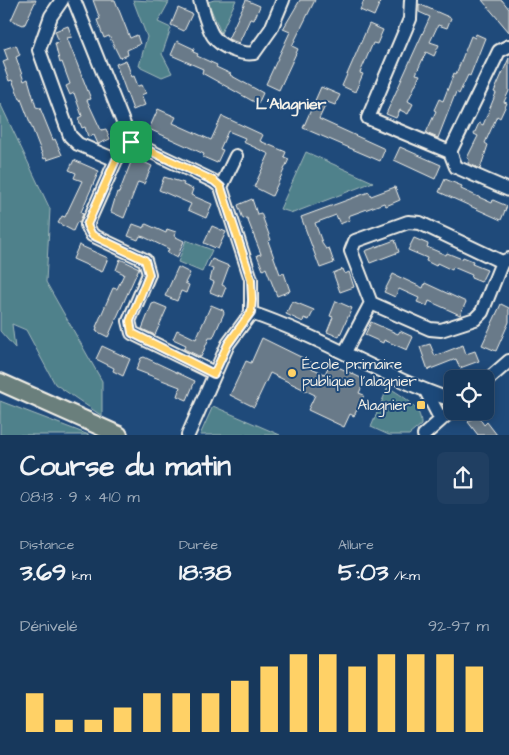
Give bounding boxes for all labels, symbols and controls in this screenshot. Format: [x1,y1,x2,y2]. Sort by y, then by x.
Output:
district label: L'Alagnier [256,93,327,117]
pin [110,121,152,163]
icon: arrive [117,128,145,156]
place label: École primaire publique l'alagnier [302,354,417,393]
marker: École primaire publique l'alagnier [286,367,298,379]
map controls [444,370,494,420]
button: locate [444,370,494,420]
place label: Alagnier [358,395,411,417]
marker: Alagnier [415,399,427,411]
text: Course du matin [20,447,231,486]
button: share [437,452,489,504]
text: 08:13 · 9 × 410 m [20,486,140,508]
text: Distance [20,535,74,555]
text: Durée [179,535,218,555]
text: Allure [338,535,374,555]
text: 3.69 [20,555,66,590]
text: 18:38 [179,555,232,590]
text: 5:03 [338,555,388,590]
text: km [66,566,91,586]
text: /km [388,566,420,586]
text: Dénivelé [20,615,78,637]
text: 92–97 m [428,615,489,637]

